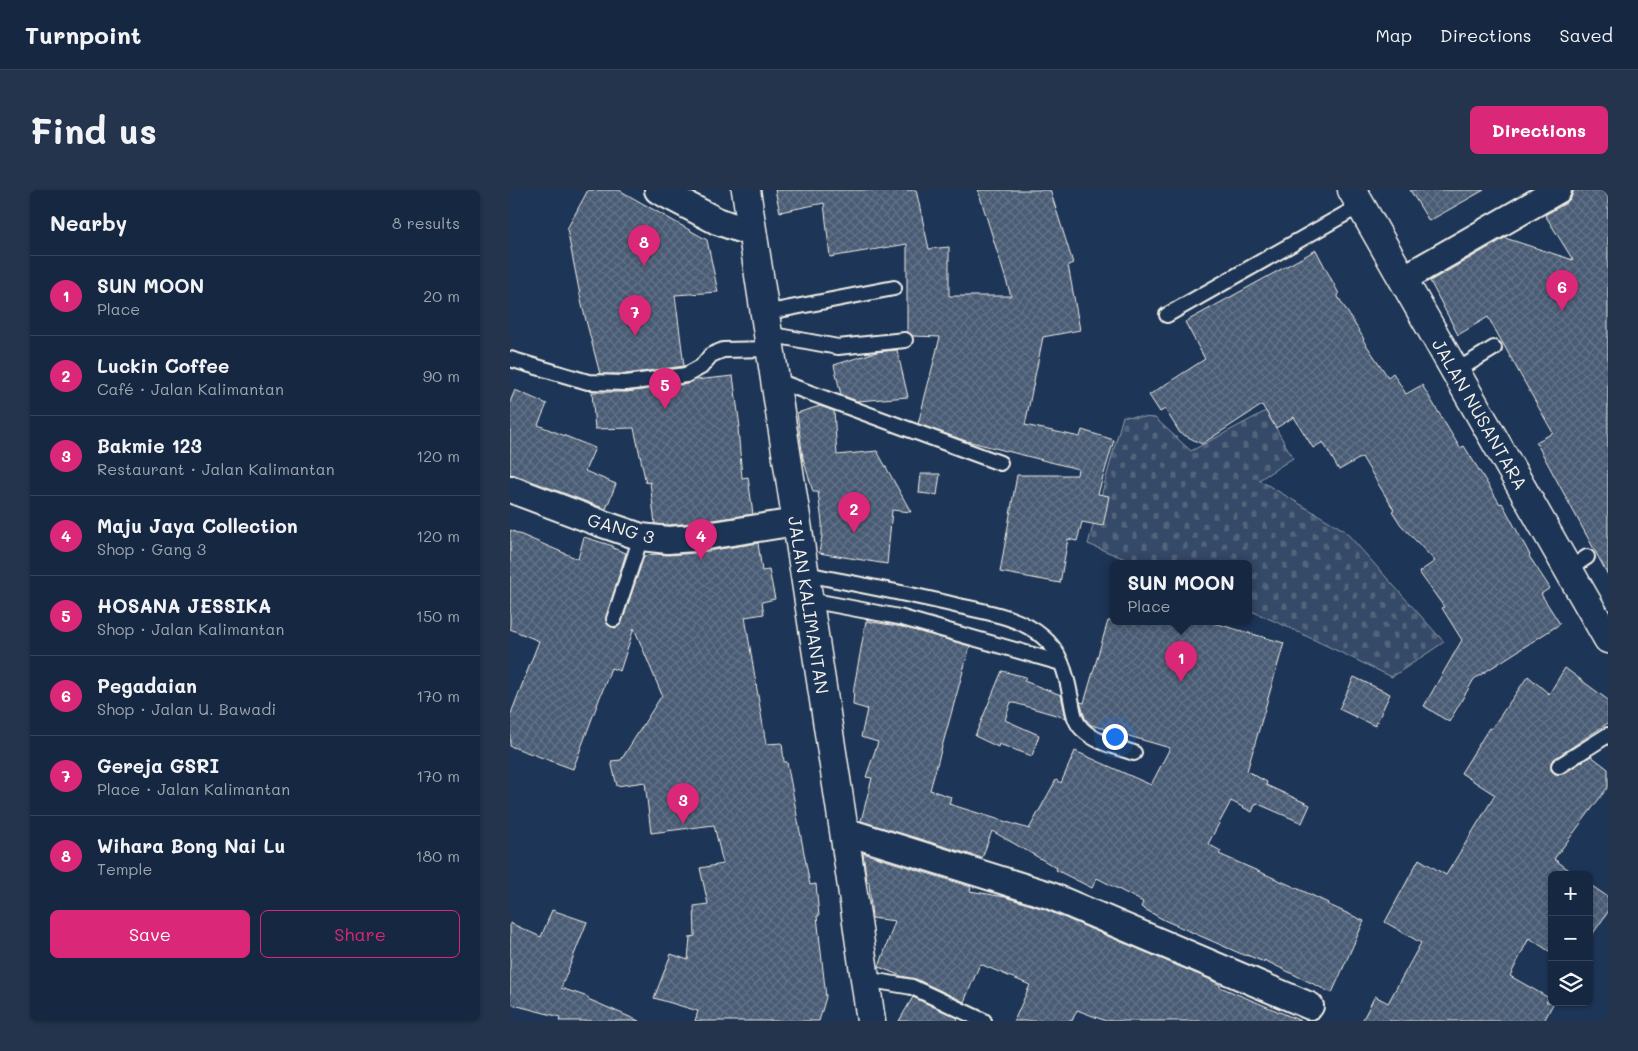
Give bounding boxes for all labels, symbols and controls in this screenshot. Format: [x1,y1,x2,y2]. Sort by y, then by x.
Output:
text: Turnpoint [25,19,141,50]
text: Map [1375,23,1412,47]
text: Directions [1440,23,1532,47]
text: Saved [1560,23,1613,47]
button: Directions [1470,106,1608,154]
text: Find us [30,107,157,153]
text: Nearby [50,209,127,236]
text: 8 results [392,212,460,233]
pin: 8 [628,225,660,266]
pin: 6 [1546,270,1578,311]
text: SUN MOON [97,273,204,298]
text: 1 [62,285,70,306]
text: 20 m [423,285,460,306]
pin: 7 [619,295,651,336]
text: Place [97,298,140,319]
street label: JALAN NUSANTARA [1427,334,1533,494]
text: Luckin Coffee [97,353,229,378]
text: 2 [62,365,70,386]
text: 90 m [423,365,460,386]
pin: 5 [649,368,681,409]
text: Café · Jalan Kalimantan [97,378,284,399]
text: Bakmie 123 [97,433,202,458]
text: 3 [61,445,71,466]
text: 120 m [416,445,460,466]
text: Restaurant · Jalan Kalimantan [97,458,335,479]
pin: 2 [838,492,870,533]
street label: GANG 3 [585,507,657,549]
text: Maju Jaya Collection [97,513,298,538]
street label: JALAN KALIMANTAN [783,514,835,696]
pin: 4 [685,519,717,560]
text: 4 [61,525,71,546]
text: 120 m [416,525,460,546]
text: Shop · Gang 3 [97,538,206,559]
popup [1110,560,1252,625]
text: SUN MOON [1127,570,1235,595]
text: HOSANA JESSIKA [97,593,271,618]
text: Place [1127,595,1170,616]
text: 5 [61,605,71,626]
text: 150 m [416,605,460,626]
text: Shop · Jalan Kalimantan [97,618,284,639]
pin: 1 [1165,641,1197,682]
text: Pegadaian [97,673,197,698]
text: 6 [61,685,71,706]
text: 170 m [416,685,460,706]
text: Shop · Jalan U. Bawadi [97,698,276,719]
your location [1102,724,1128,750]
text: Gereja GSRI [97,753,219,778]
text: 7 [62,765,70,786]
text: 170 m [416,765,460,786]
text: Place · Jalan Kalimantan [97,778,290,799]
pin: 3 [667,783,699,824]
text: Wihara Bong Nai Lu [97,833,285,858]
text: 8 [61,845,71,866]
text: 180 m [415,845,460,866]
text: Temple [97,858,152,879]
map controls [1548,871,1593,1006]
button: + [1548,871,1593,916]
button: Save [50,910,250,958]
button: Share [260,910,460,958]
button: − [1548,916,1593,961]
button: layers [1548,961,1593,1006]

